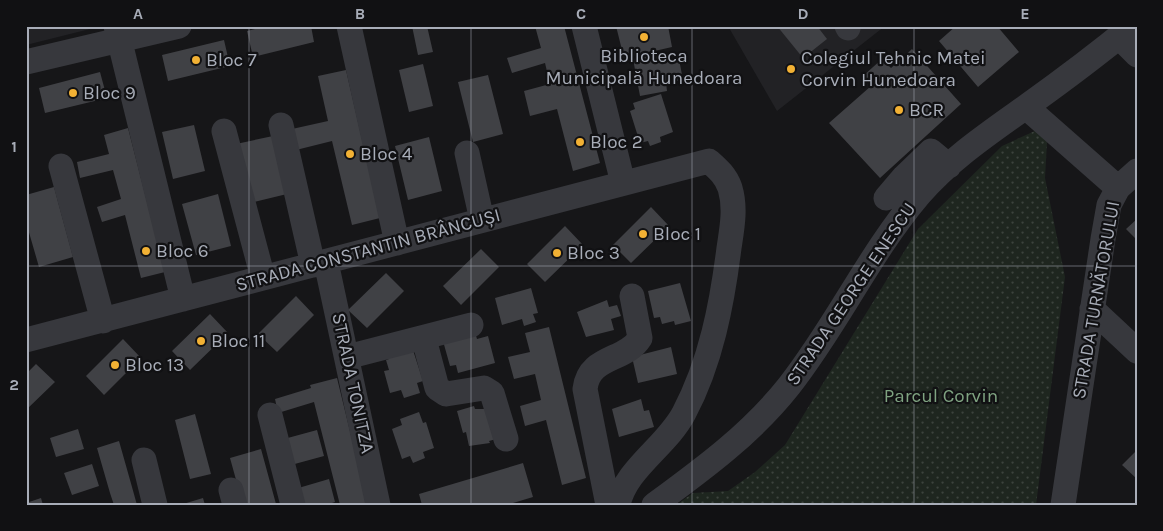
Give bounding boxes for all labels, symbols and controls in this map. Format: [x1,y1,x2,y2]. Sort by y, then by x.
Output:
text: A [133,4,143,23]
text: B [355,4,365,23]
text: C [576,4,586,23]
text: D [798,4,809,23]
text: E [1020,4,1030,23]
marker: Biblioteca Municipală Hunedoara [638,31,650,43]
place label: Biblioteca Municipală Hunedoara [546,45,742,89]
place label: Colegiul Tehnic Matei Corvin Hunedoara [801,47,986,91]
place label: Bloc 7 [206,49,257,71]
marker: Bloc 7 [190,54,202,66]
marker: Colegiul Tehnic Matei Corvin Hunedoara [785,63,797,75]
place label: Bloc 9 [83,82,136,104]
marker: Bloc 9 [67,87,79,99]
place label: BCR [909,99,944,121]
marker: BCR [893,104,905,116]
place label: Bloc 2 [590,131,643,153]
marker: Bloc 2 [574,136,586,148]
text: 1 [11,137,17,156]
place label: Bloc 4 [360,143,413,165]
marker: Bloc 4 [344,148,356,160]
street label: STRADA GEORGE ENESCU [782,198,920,390]
street label: STRADA TURNĂTORULUI [1068,199,1124,401]
street label: STRADA CONSTANTIN BRÂNCUȘI [233,204,503,296]
place label: Bloc 1 [653,223,701,245]
marker: Bloc 1 [637,228,649,240]
place label: Bloc 6 [156,240,209,262]
place label: Bloc 3 [567,242,620,264]
marker: Bloc 6 [140,245,152,257]
marker: Bloc 3 [551,247,563,259]
street label: STRADA TONITZA [327,311,379,455]
place label: Bloc 11 [211,330,265,352]
marker: Bloc 11 [195,335,207,347]
place label: Bloc 13 [125,354,184,376]
marker: Bloc 13 [109,359,121,371]
text: 2 [9,375,19,394]
park label: Parcul Corvin [884,385,998,407]

